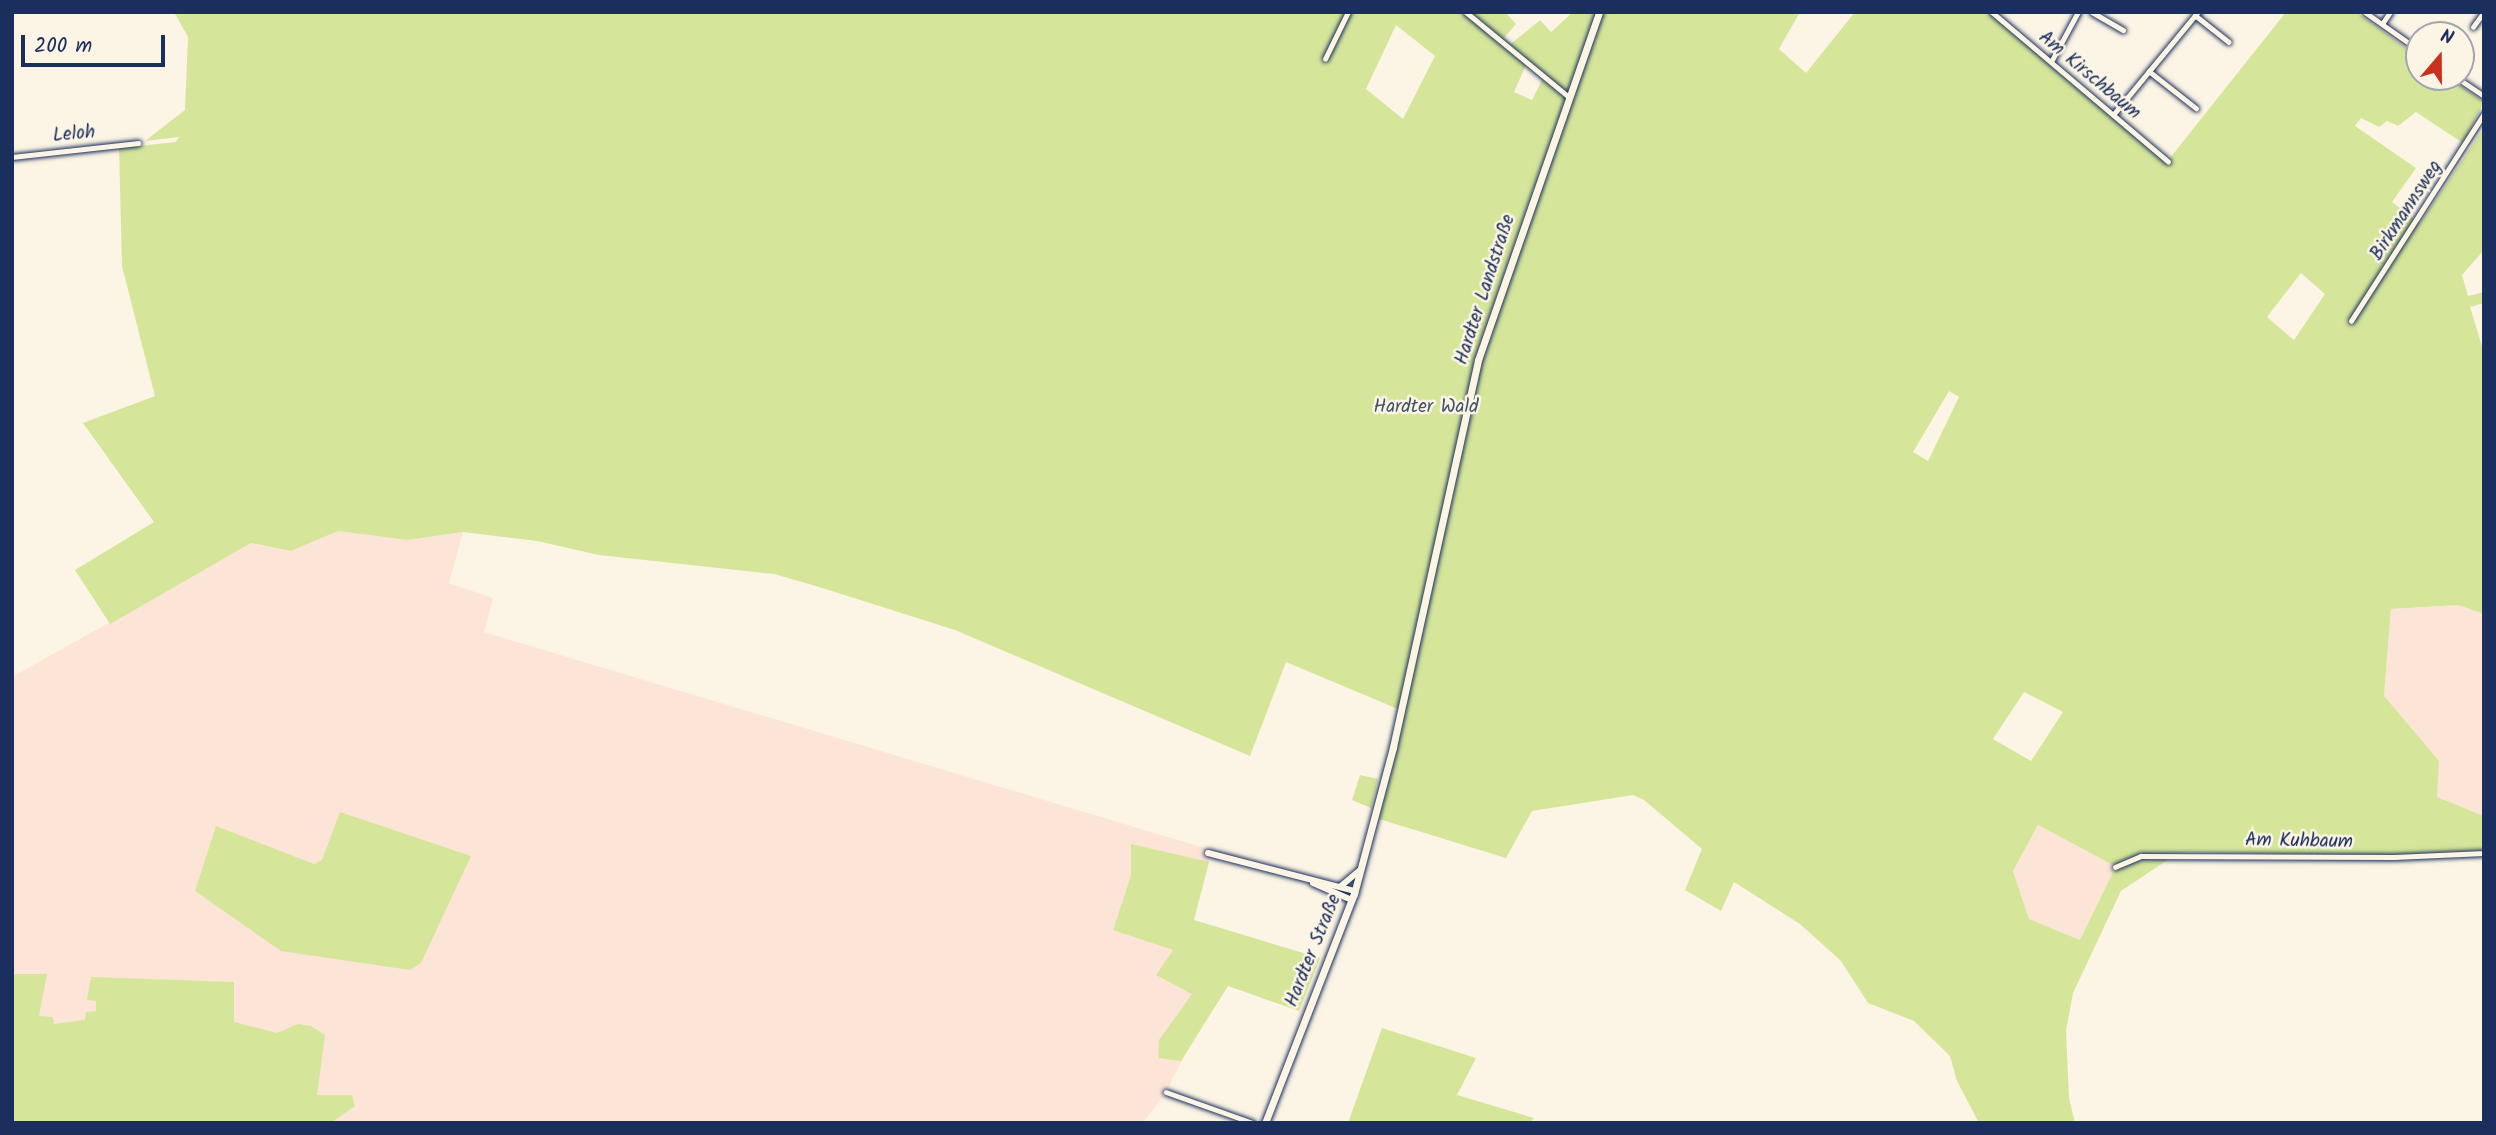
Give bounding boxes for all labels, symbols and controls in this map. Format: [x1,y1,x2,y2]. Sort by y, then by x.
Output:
scale bar [24,21,168,65]
north arrow [2405,21,2475,91]
text: N [2436,22,2457,54]
street label: Am Kirschbaum [2033,27,2145,125]
text: 200 m [34,30,92,63]
street label: Leloh [52,122,96,148]
street label: Birkmannsweg [2366,157,2448,265]
street label: Hardter Landstraße [1451,212,1521,368]
park label: Hardter Wald [1373,397,1479,419]
street label: Am Kuhbaum [2245,830,2353,854]
street label: Hardter Straße [1281,891,1347,1011]

